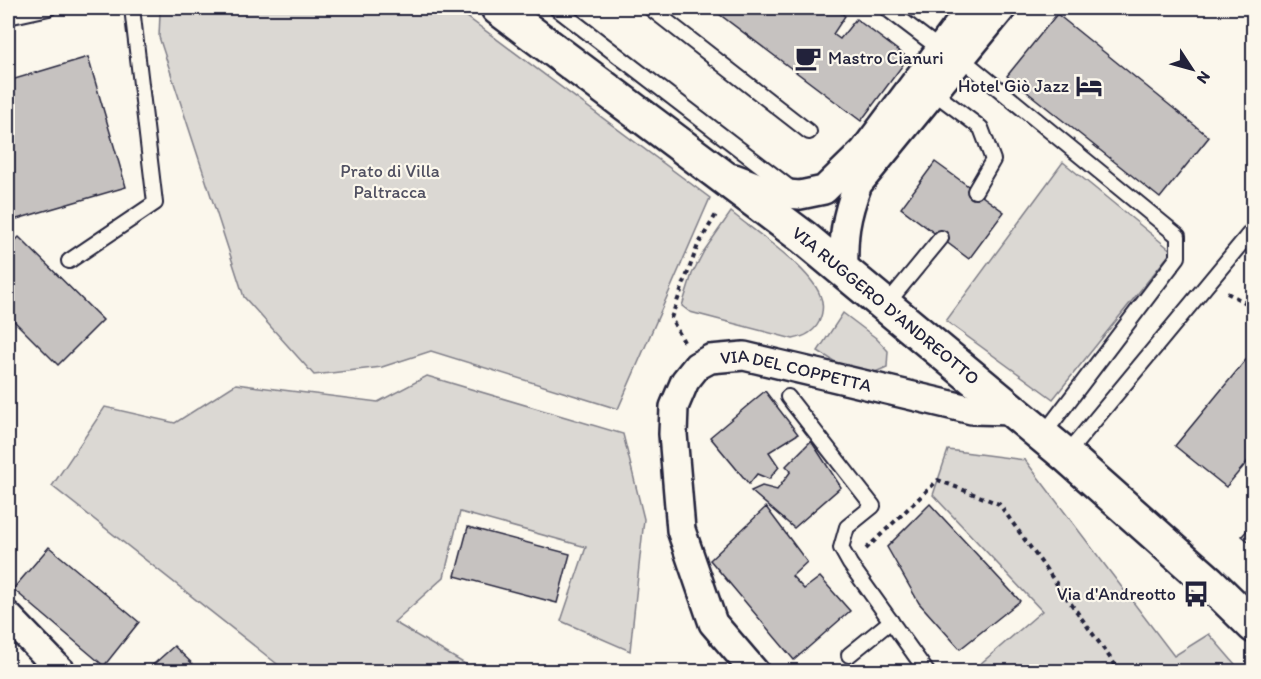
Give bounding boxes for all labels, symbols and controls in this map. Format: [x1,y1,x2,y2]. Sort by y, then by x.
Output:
north arrow [1162,39,1222,99]
cafe icon: Mastro Cianuri [793,43,823,73]
place label: Mastro Cianuri [828,47,944,69]
text: N [1193,68,1215,87]
hotel icon: Hotel Giò Jazz [1074,71,1104,101]
place label: Hotel Giò Jazz [958,75,1069,97]
park label: Prato di Villa Paltracca [340,160,440,203]
street label: VIA RUGGERO D'ANDREOTTO [788,222,984,390]
street label: VIA DEL COPPETTA [719,345,874,397]
bus stop icon: Via d'Andreotto [1181,579,1211,609]
place label: Via d'Andreotto [1057,583,1176,605]

